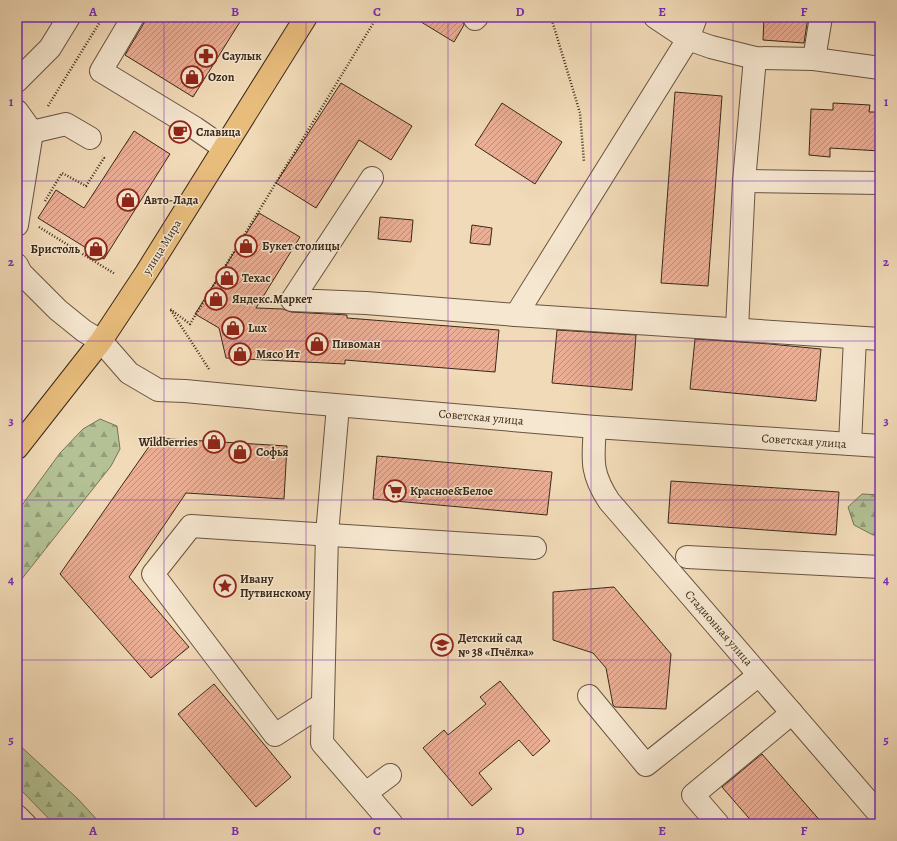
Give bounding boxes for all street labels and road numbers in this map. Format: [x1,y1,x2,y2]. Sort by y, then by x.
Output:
street label: улица Мира [138,216,185,278]
street label: Советская улица [438,405,525,429]
street label: Советская улица [761,430,848,452]
street label: Стадионная улица [682,587,757,670]

